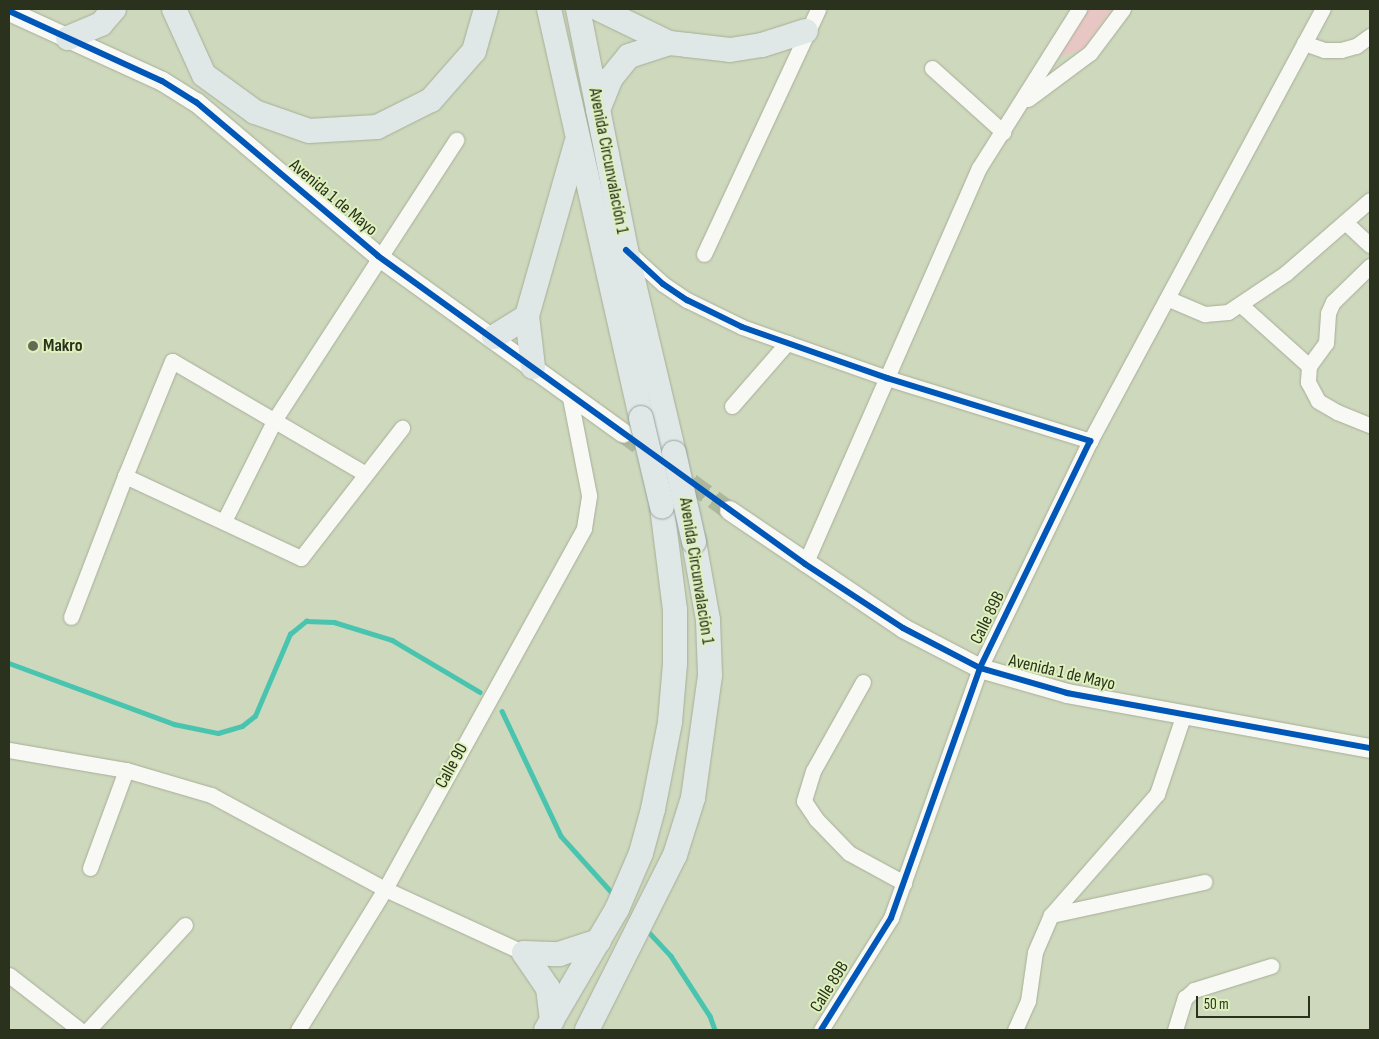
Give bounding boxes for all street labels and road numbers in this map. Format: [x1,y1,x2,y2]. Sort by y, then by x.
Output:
street label: Avenida Circunvalación 1 [583,86,633,236]
street label: Avenida 1 de Mayo [285,155,381,241]
street label: Avenida Circunvalación 1 [674,496,718,646]
street label: Calle 89B [966,588,1010,648]
street label: Avenida 1 de Mayo [1007,650,1117,696]
street label: Calle 90 [431,740,473,792]
street label: Calle 89B [806,958,854,1016]

